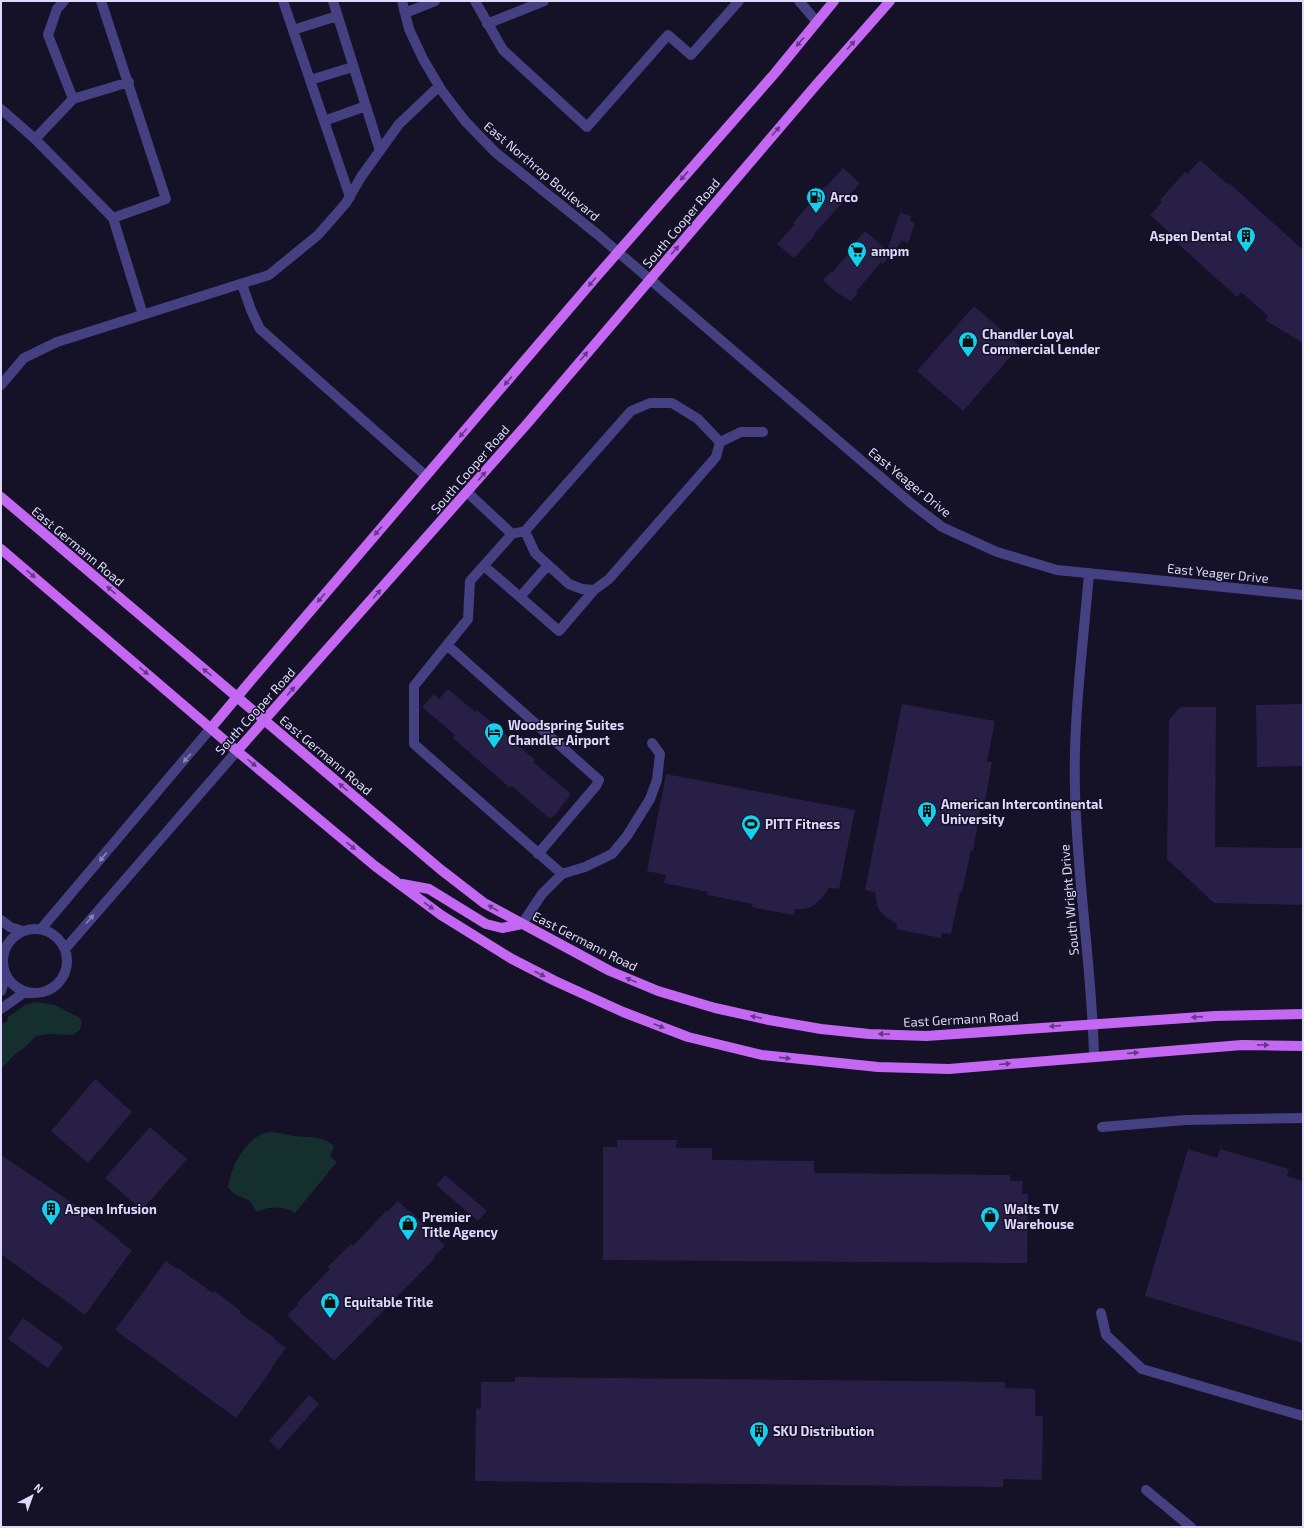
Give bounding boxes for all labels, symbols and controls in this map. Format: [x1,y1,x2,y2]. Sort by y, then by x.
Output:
one-way arrow [796,36,805,47]
one-way arrow [846,40,855,49]
street label: East Northrop Boulevard [481,118,603,224]
one-way arrow [772,126,781,137]
one-way arrow [680,172,689,181]
street label: South Cooper Road [639,175,723,271]
fuel station icon: Arco [805,186,827,214]
place label: Arco [830,189,858,205]
building icon: Aspen Dental [1235,225,1257,253]
place label: Aspen Dental [1150,228,1233,244]
supermarket icon: ampm [846,240,868,268]
place label: ampm [871,243,909,259]
one-way arrow [670,245,679,255]
one-way arrow [588,276,597,287]
place label: Chandler Loyal Commercial Lender [982,326,1101,357]
shop icon: Chandler Loyal Commercial Lender [957,330,979,358]
one-way arrow [580,351,589,362]
one-way arrow [503,375,512,386]
street label: South Cooper Road [427,421,513,517]
one-way arrow [458,427,467,438]
street label: East Yeager Drive [865,444,955,520]
one-way arrow [477,470,486,481]
street label: East Germann Road [29,503,127,589]
one-way arrow [374,526,383,537]
street label: East Yeager Drive [1166,560,1270,586]
one-way arrow [25,569,36,578]
one-way arrow [105,586,116,595]
one-way arrow [372,589,382,599]
one-way arrow [317,592,326,603]
street label: South Cooper Road [212,664,298,758]
one-way arrow [139,666,150,675]
one-way arrow [202,668,212,677]
one-way arrow [286,686,295,697]
street label: East Germann Road [277,712,375,798]
place label: Woodspring Suites Chandler Airport [508,717,624,748]
hotel icon: Woodspring Suites Chandler Airport [483,721,505,749]
one-way arrow [182,753,191,764]
one-way arrow [246,758,257,767]
one-way arrow [338,782,348,791]
place label: American Intercontinental University [941,796,1103,827]
building icon: American Intercontinental University [916,800,938,828]
sports icon: PITT Fitness [740,813,762,841]
place label: PITT Fitness [765,816,840,832]
one-way arrow [346,842,357,851]
street label: South Wright Drive [1056,844,1082,956]
one-way arrow [98,852,107,863]
one-way arrow [424,902,435,910]
one-way arrow [487,905,499,912]
street label: East Germann Road [530,908,640,974]
one-way arrow [85,913,94,924]
one-way arrow [535,971,546,977]
one-way arrow [626,977,637,983]
street label: East Germann Road [903,1008,1019,1030]
one-way arrow [1191,1013,1203,1020]
one-way arrow [750,1014,762,1020]
one-way arrow [1049,1023,1061,1030]
one-way arrow [654,1024,666,1030]
one-way arrow [878,1031,890,1038]
one-way arrow [1257,1042,1270,1048]
one-way arrow [1127,1050,1139,1057]
one-way arrow [779,1054,791,1061]
one-way arrow [999,1061,1011,1068]
building icon: Aspen Infusion [40,1198,62,1226]
place label: Aspen Infusion [65,1201,157,1217]
place label: Walts TV Warehouse [1004,1201,1074,1232]
shop icon: Walts TV Warehouse [979,1205,1001,1233]
place label: Premier Title Agency [422,1209,499,1240]
shop icon: Premier Title Agency [397,1213,419,1241]
shop icon: Equitable Title [319,1291,341,1319]
place label: Equitable Title [344,1294,433,1310]
building icon: SKU Distribution [748,1420,770,1448]
place label: SKU Distribution [773,1423,874,1439]
north arrow [12,1476,52,1516]
text: N [32,1481,46,1496]

